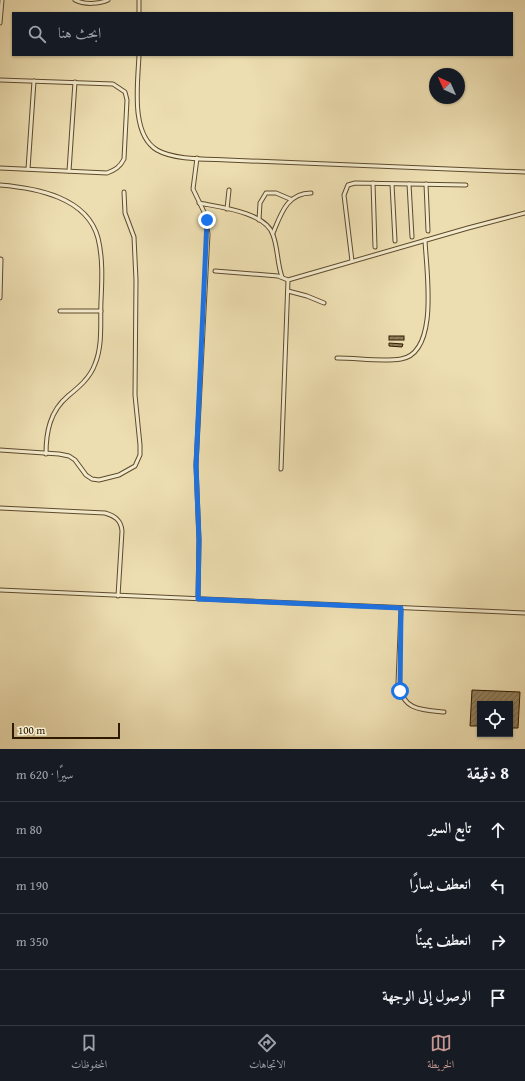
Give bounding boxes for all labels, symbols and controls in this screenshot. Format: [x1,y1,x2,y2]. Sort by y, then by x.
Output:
search box [12,12,513,56]
text: ابحث هنا [58,22,101,43]
icon: search [26,23,48,45]
north arrow [429,68,465,104]
route end [198,211,216,229]
route start [391,682,409,700]
map controls [477,701,513,737]
button: locate [477,701,513,737]
scale bar [12,721,120,740]
text: 100 m [18,722,45,738]
text: 8 دقيقة [467,760,509,785]
text: سيرًا · 620 m [16,765,74,784]
text: تابع السير [429,817,471,838]
icon: ahead [487,819,509,841]
text: 80 m [16,820,42,839]
text: انعطف يسارًا [409,873,471,894]
icon: left [487,875,509,897]
text: 190 m [16,876,48,895]
text: انعطف يمينًا [415,929,471,950]
icon: right [487,931,509,953]
text: 350 m [16,932,48,951]
text: الوصول إلى الوجهة [382,985,471,1006]
icon: arrive [487,987,509,1009]
tab: المحفوظات [71,1032,107,1075]
tab: الاتجاهات [249,1032,286,1075]
tab: الخريطة [427,1032,454,1075]

